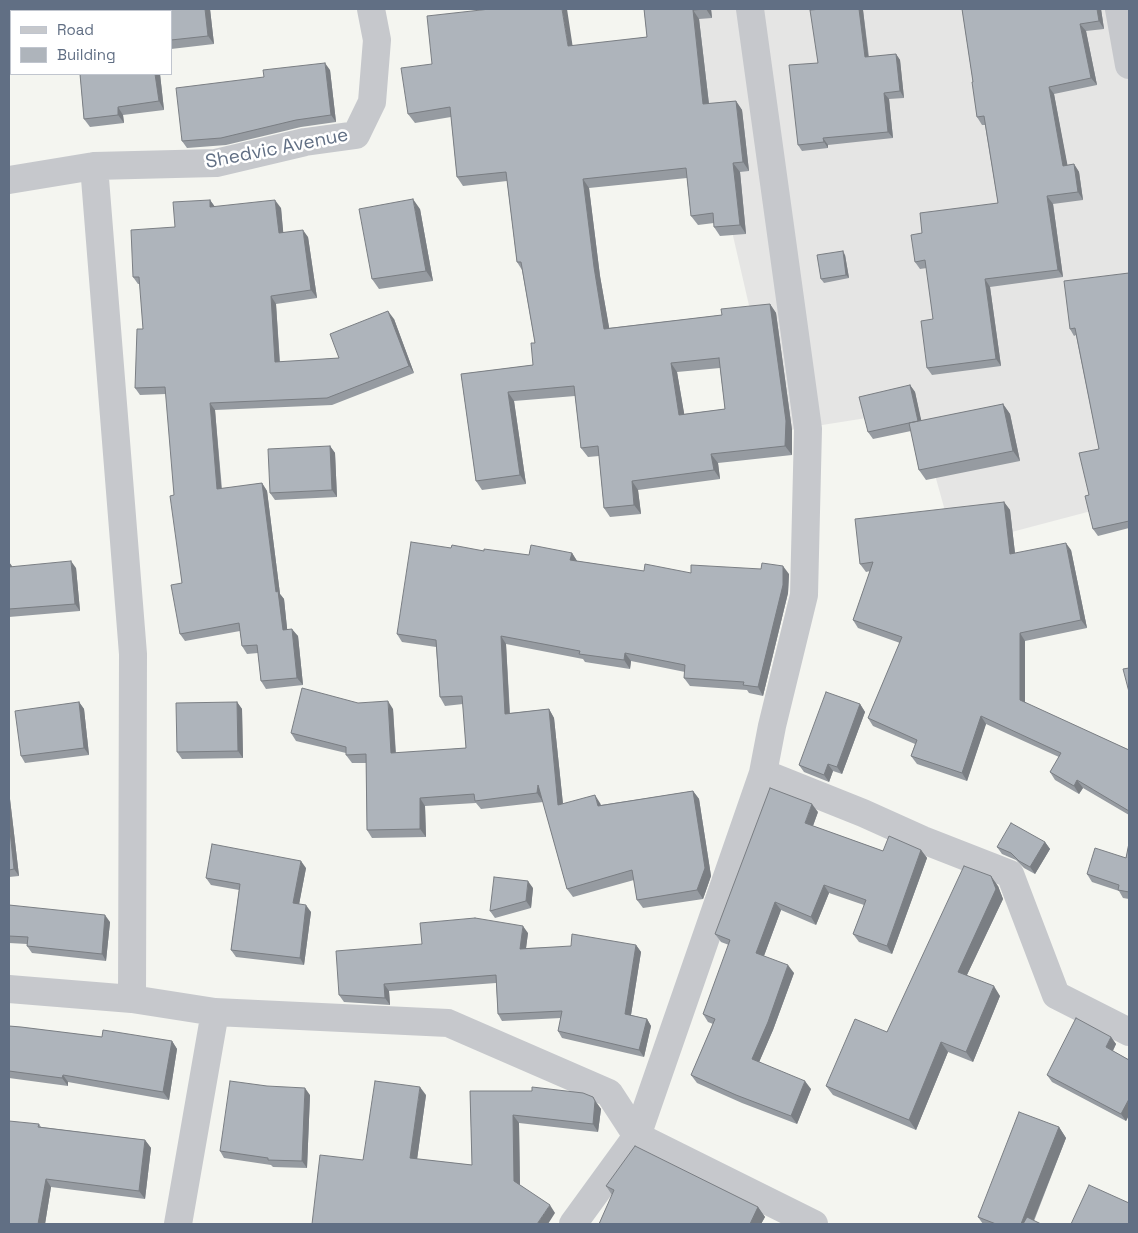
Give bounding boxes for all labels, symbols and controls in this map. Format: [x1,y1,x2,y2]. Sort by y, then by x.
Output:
legend [10,10,172,75]
text: Road [57,20,94,39]
text: Building [57,45,116,64]
street label: Shedvic Avenue [204,124,350,174]

